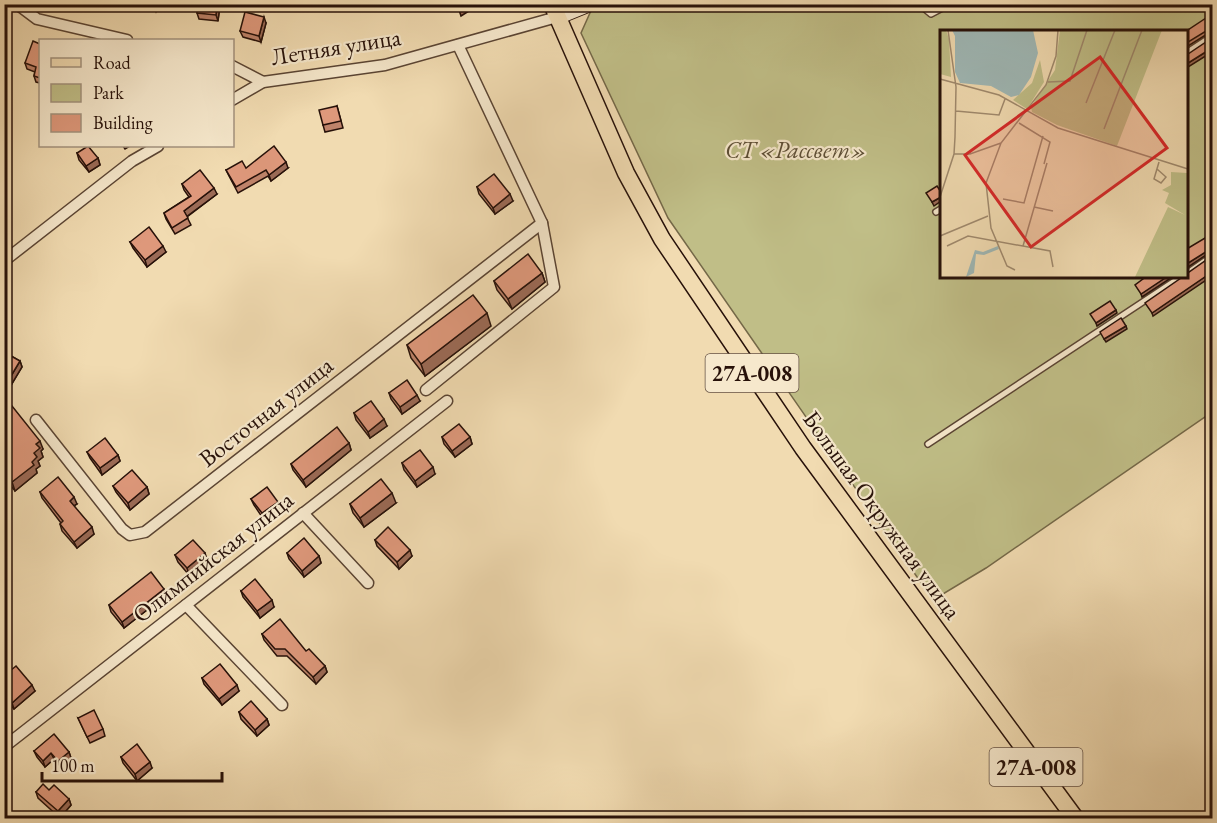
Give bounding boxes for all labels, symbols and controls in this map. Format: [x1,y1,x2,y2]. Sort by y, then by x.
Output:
street label: Летняя улица [269,21,403,72]
inset map [940,30,1187,278]
legend [39,39,234,147]
text: Road [93,51,132,74]
text: Park [93,81,124,104]
text: Building [93,111,153,134]
park label: СТ «Рассвет» [725,134,867,165]
street label: Восточная улица [192,349,339,474]
road number: 27А-008 [706,354,798,392]
street label: Большая Окружная улица [796,404,969,626]
street label: Олимпийская улица [126,484,300,629]
scale bar [42,745,222,783]
road number: 27А-008 [990,748,1082,786]
text: 100 m [51,754,95,777]

